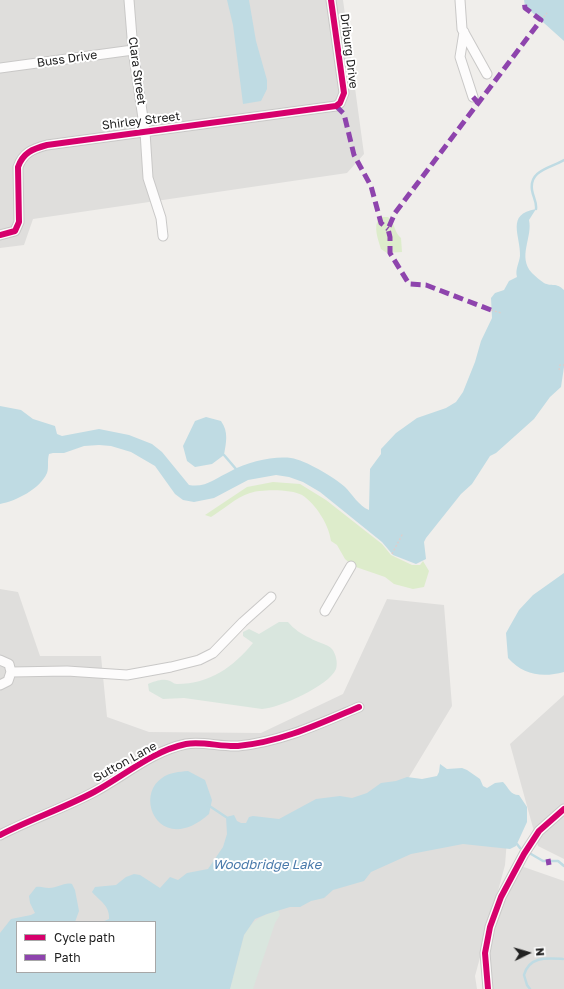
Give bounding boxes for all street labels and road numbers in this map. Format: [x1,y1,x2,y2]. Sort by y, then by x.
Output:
street label: Driburg Drive [337,13,361,89]
street label: Clara Street [125,36,149,106]
street label: Buss Drive [36,48,98,70]
street label: Shirley Street [101,109,181,133]
street label: Sutton Lane [91,739,159,785]

